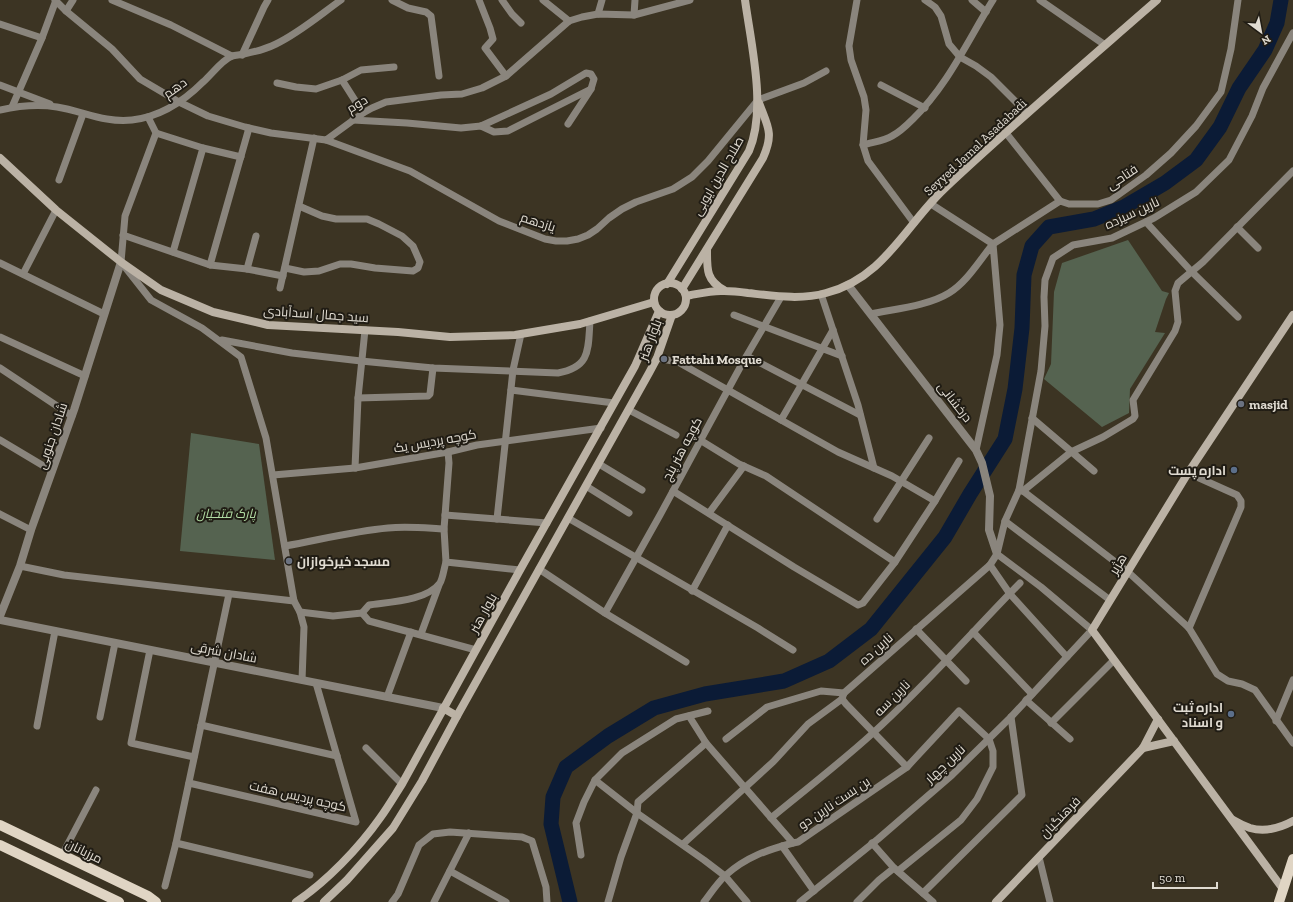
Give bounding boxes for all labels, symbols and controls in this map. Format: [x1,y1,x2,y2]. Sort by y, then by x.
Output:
north arrow [1241,12,1281,52]
text: N [1259,32,1273,48]
street label: دهم [160,75,191,103]
street label: دوم [344,92,371,118]
street label: Seyyed Jamal Asadabadi [920,95,1030,199]
street label: صلاح الدین ایوبی [689,134,748,219]
street label: فتاحی [1104,161,1140,193]
street label: نارین سیزده [1102,194,1162,232]
street label: یازدهم [518,209,558,237]
street label: سید جمال اسدآبادی [263,303,369,326]
street label: بلوار هنر [635,317,665,364]
place label: Fattahi Mosque [672,352,763,367]
marker: Fattahi Mosque [659,354,669,364]
street label: درخشانی [935,379,975,425]
place label: masjid [1249,397,1288,413]
marker: masjid [1236,399,1246,409]
street label: شادان جنوبی [34,401,70,471]
street label: کوچه هنر پنج [659,415,707,484]
street label: کوچه پردیس یک [392,426,478,458]
place label: اداره پست [1168,463,1226,480]
marker: اداره پست [1229,465,1239,475]
park label: پارک فتحیان [196,506,257,522]
street label: هژیر [1105,551,1130,578]
place label: مسجد خیرخوازان [297,554,390,570]
marker: مسجد خیرخوازان [284,556,294,566]
street label: بلوار هنر [466,591,500,636]
street label: نارین ده [856,630,896,668]
street label: شادان شرقی [190,638,258,666]
street label: نارین سه [871,677,913,719]
place label: اداره ثبت و اسناد [1173,700,1223,731]
marker: اداره ثبت و اسناد [1226,709,1236,719]
street label: نارین چهار [921,742,970,788]
street label: بن بست نارین دو [795,773,873,833]
street label: کوچه پردیس هفت [248,778,348,816]
street label: فرهنگیان [1037,793,1083,841]
street label: مرزبانان [63,836,105,866]
scale bar [1153,864,1217,890]
text: 50 m [1159,871,1186,885]

